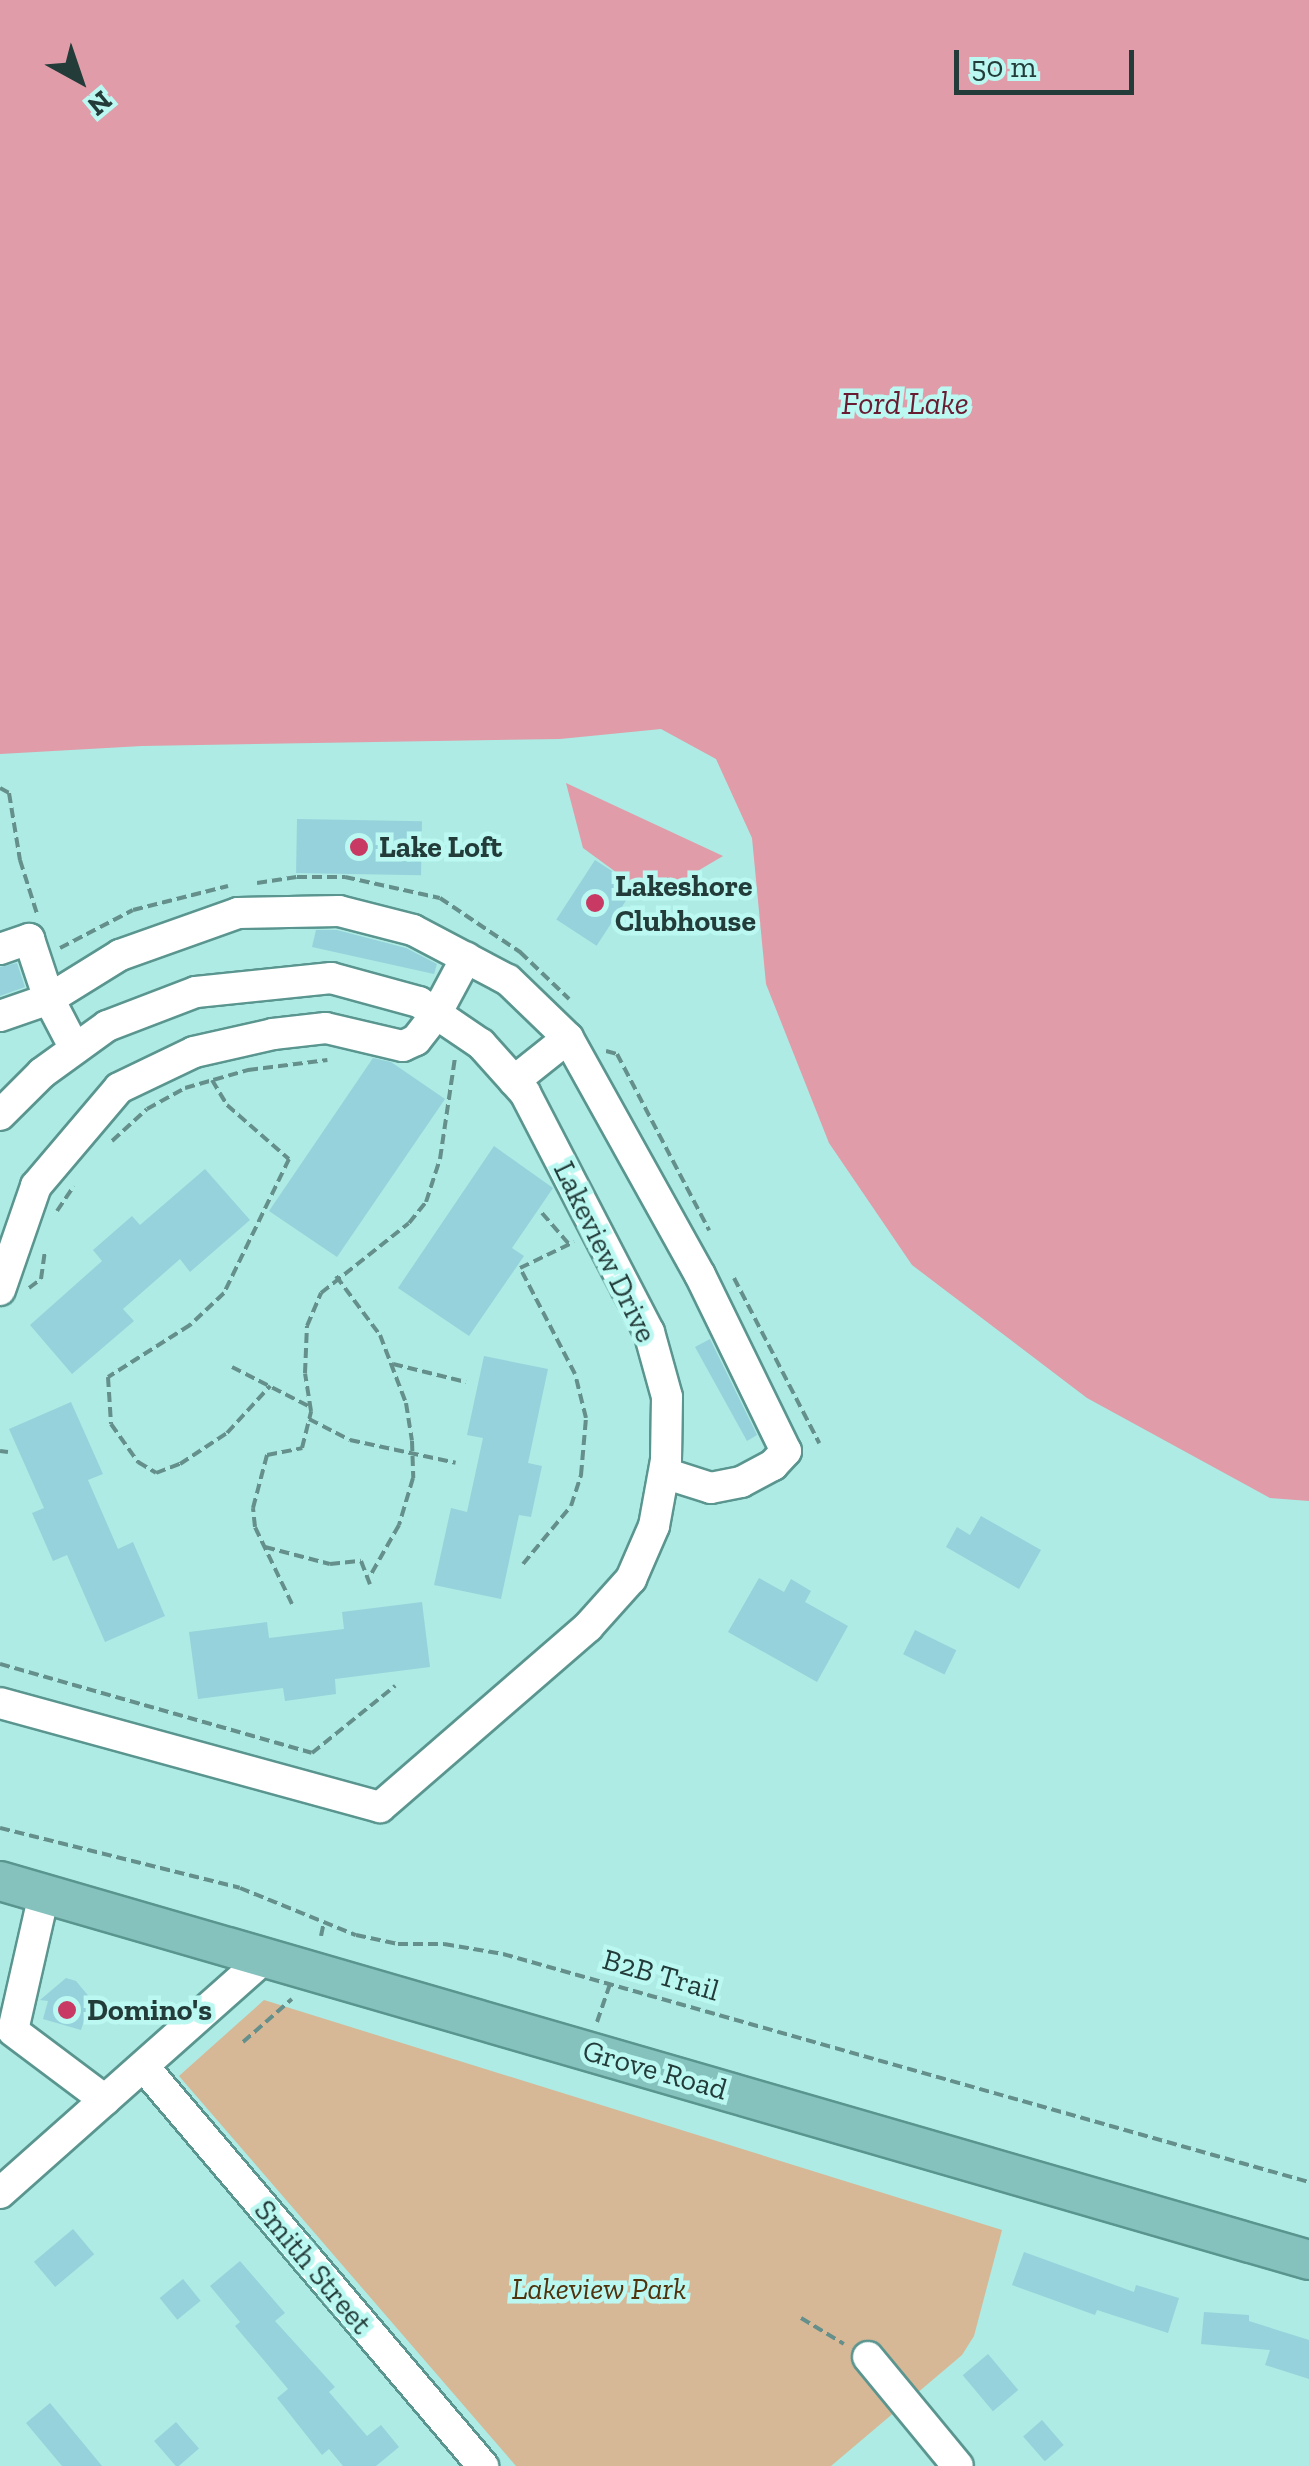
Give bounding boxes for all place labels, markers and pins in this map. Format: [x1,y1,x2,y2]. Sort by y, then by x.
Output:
place label: Lake Loft [379,829,502,865]
marker: Lake Loft [348,836,370,858]
place label: Lakeshore Clubhouse [615,868,756,938]
marker: Lakeshore Clubhouse [584,892,606,914]
place label: Domino's [87,1992,212,2028]
marker: Domino's [56,1999,78,2021]

